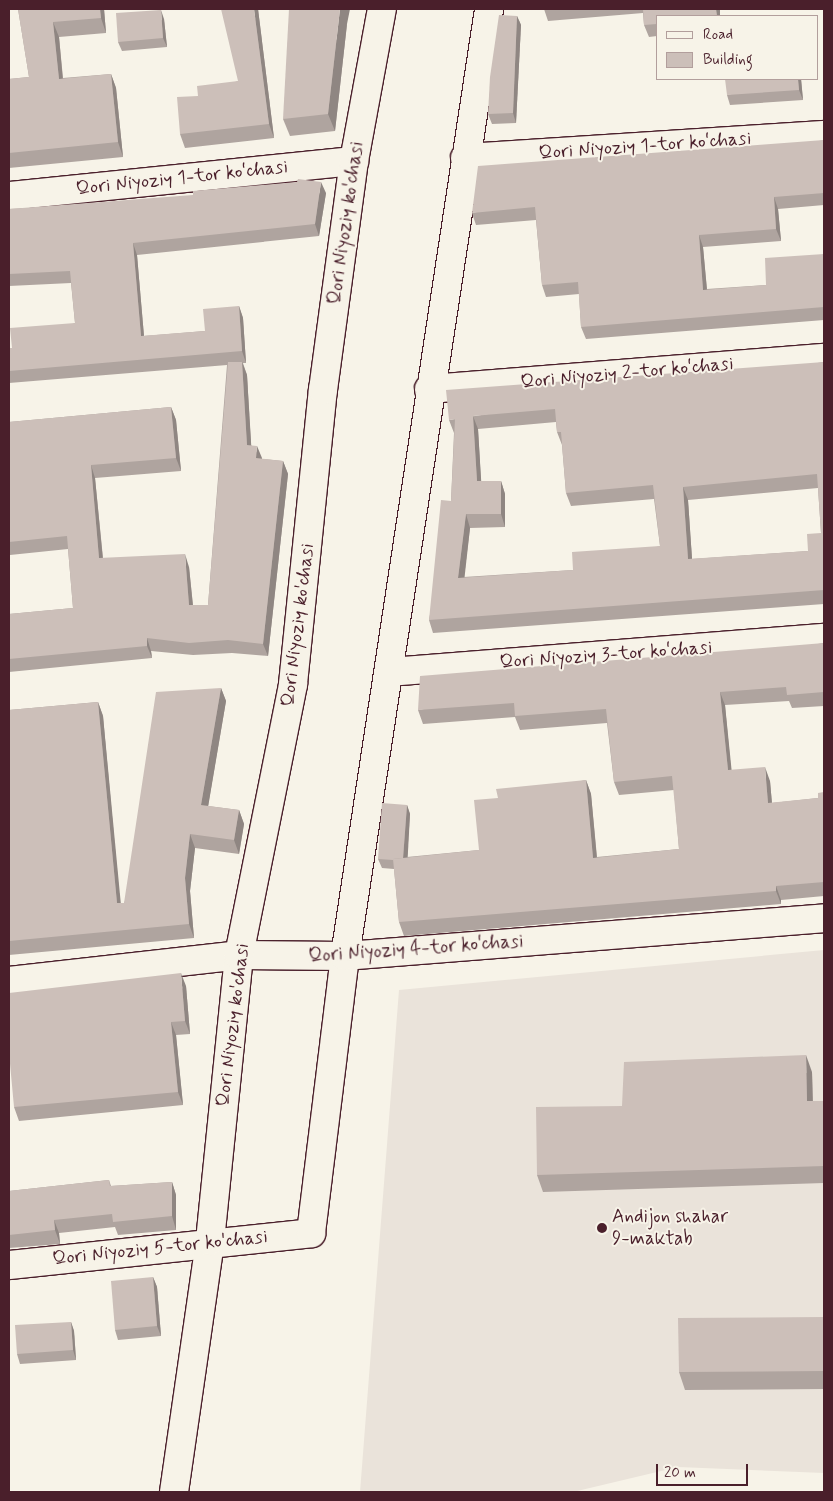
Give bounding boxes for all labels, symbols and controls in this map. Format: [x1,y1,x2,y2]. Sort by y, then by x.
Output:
legend [656,15,818,80]
text: Road [703,25,733,45]
text: Building [703,50,753,70]
street label: Qori Niyoziy 1-tor koʻchasi [538,127,752,165]
street label: Qori Niyoziy ko'chasi [323,140,369,306]
street label: Qori Niyoziy 1-tor koʻchasi [75,155,289,201]
street label: Qori Niyoziy 2-tor koʻchasi [519,352,735,394]
street label: Qori Niyoziy ko'chasi [277,542,319,708]
street label: Qori Niyoziy 3-tor koʻchasi [499,636,713,674]
street label: Qori Niyoziy 4-tor koʻchasi [307,930,525,968]
street label: Qori Niyoziy ko'chasi [212,942,254,1108]
place label: Andijon shahar 9-maktab [612,1206,728,1250]
marker: Andijon shahar 9-maktab [596,1222,608,1234]
street label: Qori Niyoziy 5-tor ko'chasi [51,1225,269,1271]
scale bar [658,1454,750,1486]
text: 20 m [664,1463,696,1483]

